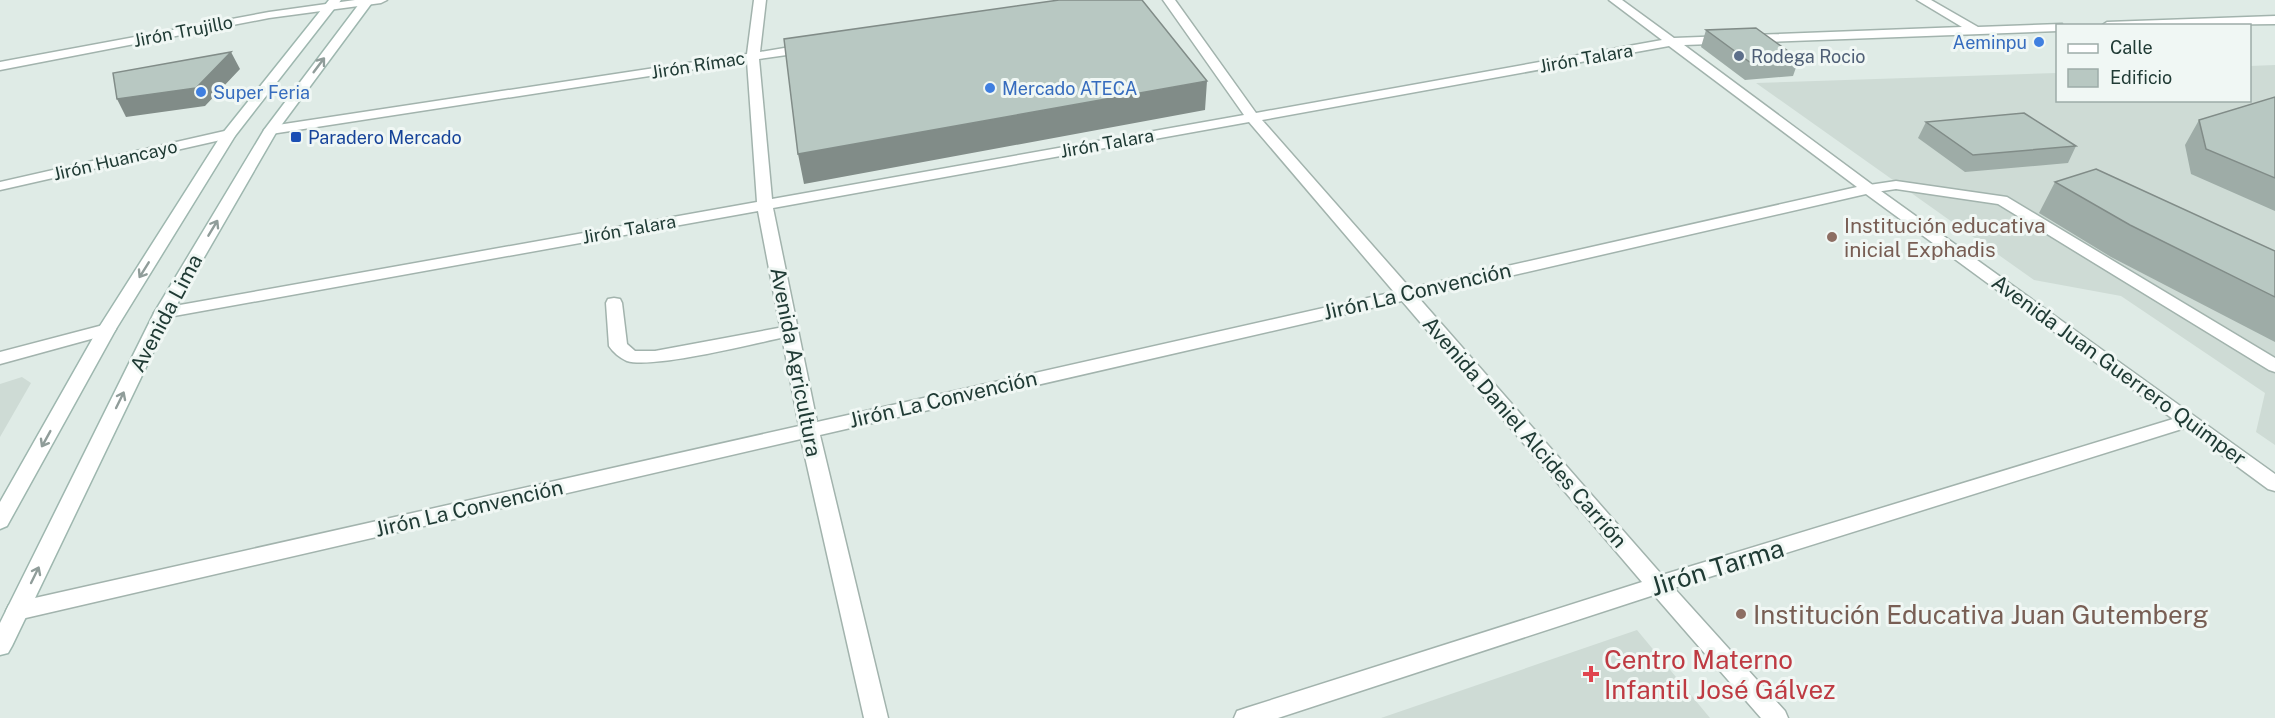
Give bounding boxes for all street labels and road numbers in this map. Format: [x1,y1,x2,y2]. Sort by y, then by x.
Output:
street label: Jirón Trujillo [132,11,234,51]
street label: Jirón Talara [1537,39,1635,77]
street label: Jirón Rímac [649,47,747,83]
street label: Jirón Talara [1058,124,1156,162]
street label: Jirón Huancayo [51,135,179,185]
street label: Jirón Talara [580,210,678,248]
street label: Avenida Lima [125,250,207,376]
street label: Jirón La Convención [1321,257,1513,325]
street label: Avenida Agricultura [765,265,827,459]
street label: Avenida Juan Guerrero Quimper [1987,269,2251,471]
street label: Avenida Daniel Alcides Carrión [1418,311,1632,553]
street label: Jirón La Convención [847,365,1039,433]
street label: Jirón La Convención [373,474,565,542]
street label: Jirón Tarma [1647,532,1787,602]

